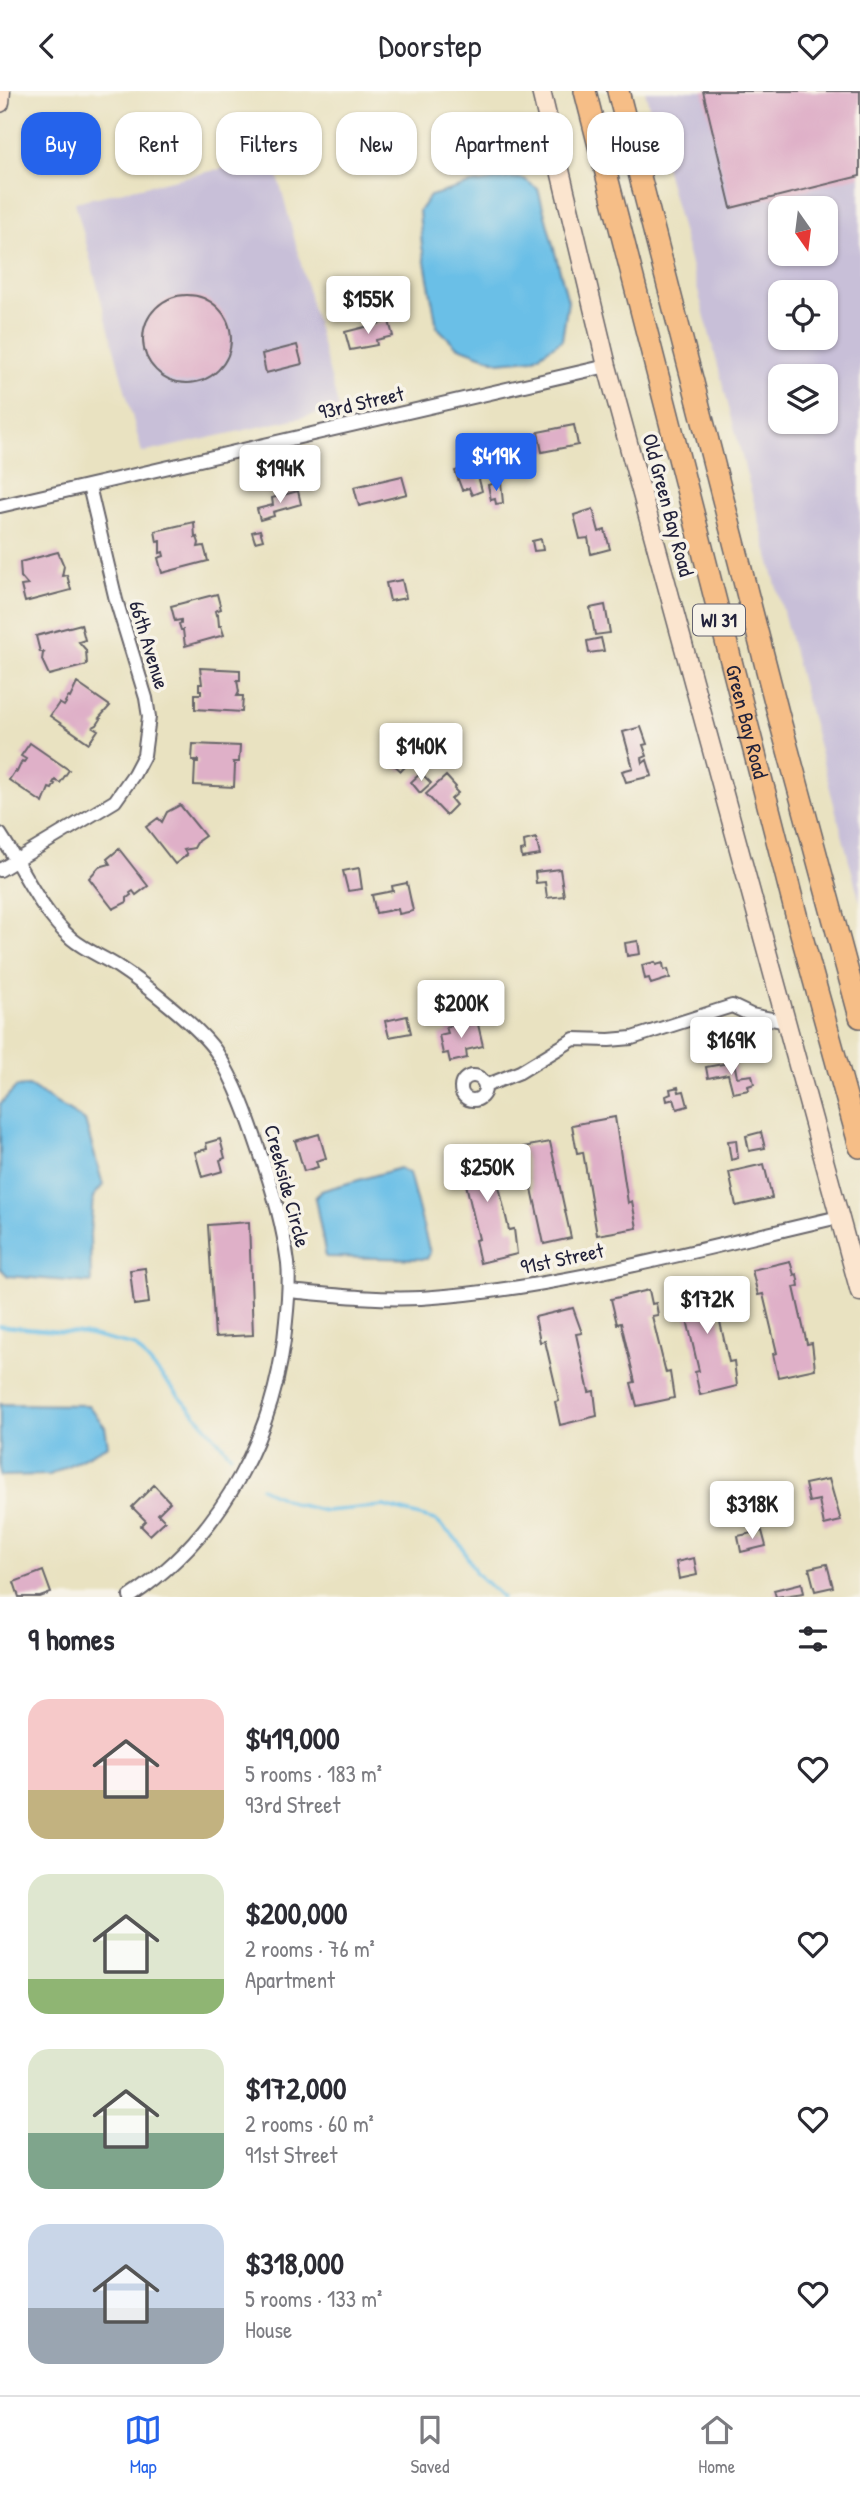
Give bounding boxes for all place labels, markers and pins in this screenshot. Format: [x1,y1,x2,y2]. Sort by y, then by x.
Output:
pin: $155K [319,277,417,336]
pin: $419K [447,433,545,493]
pin: $194K [231,445,329,505]
pin: $140K [372,723,470,783]
pin: $200K [412,981,510,1040]
pin: $169K [682,1017,780,1077]
pin: $250K [438,1145,536,1204]
pin: $172K [658,1277,756,1336]
pin: $318K [703,1481,801,1541]

